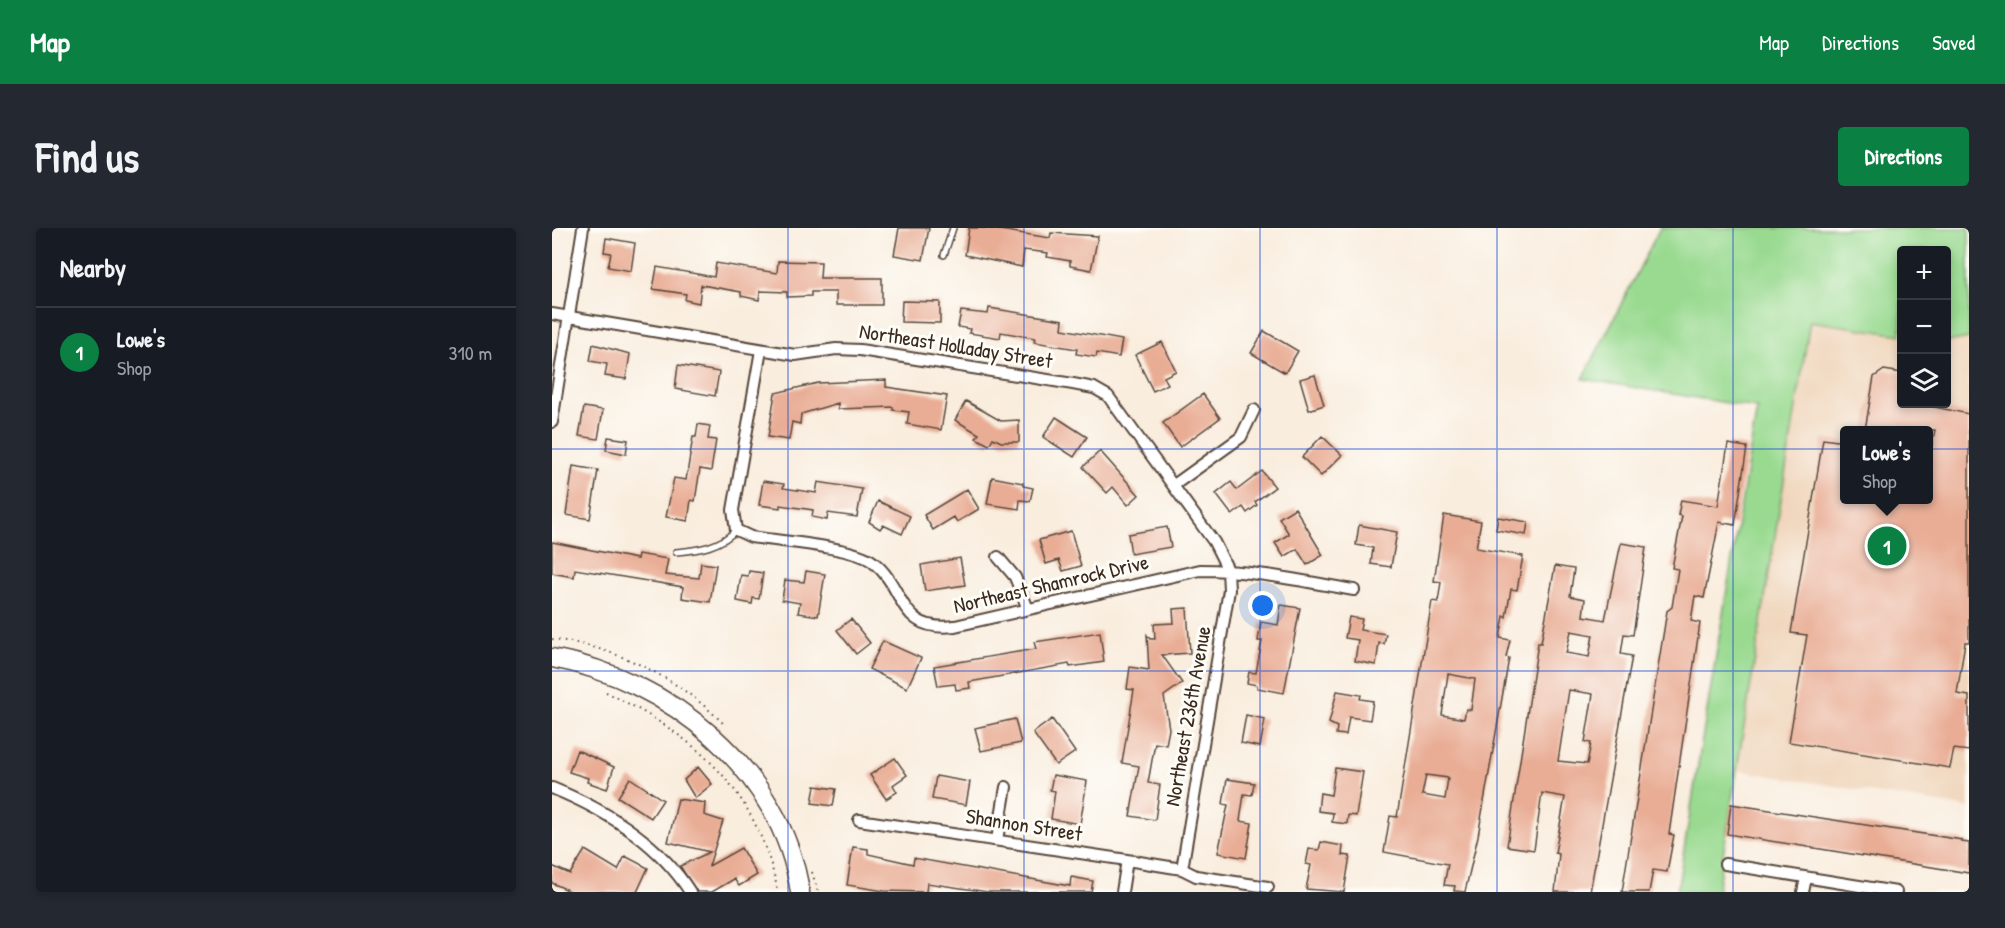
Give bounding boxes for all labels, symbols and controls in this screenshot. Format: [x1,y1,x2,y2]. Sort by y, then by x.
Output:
text: Map [30,23,70,61]
text: Map [1759,28,1789,57]
text: Directions [1822,28,1899,57]
text: Saved [1932,28,1975,57]
button: Directions [1838,127,1969,186]
text: Find us [36,128,139,185]
map controls [1897,246,1951,408]
button: + [1897,246,1951,300]
text: Nearby [60,250,126,285]
button: − [1897,300,1951,354]
street label: Northeast Holladay Street [857,316,1055,375]
text: Lowe's [117,324,165,354]
text: 1 [76,339,83,366]
text: 310 m [449,339,492,366]
text: Shop [117,354,151,381]
button: layers [1897,354,1951,408]
popup [1840,426,1933,504]
text: Lowe's [1862,437,1911,467]
text: Shop [1862,467,1897,494]
pin: 1 [1868,524,1906,568]
street label: Northeast Shamrock Drive [951,547,1151,620]
your location [1248,591,1277,620]
street label: Northeast 236th Avenue [1157,624,1218,808]
street label: Shannon Street [964,801,1085,848]

